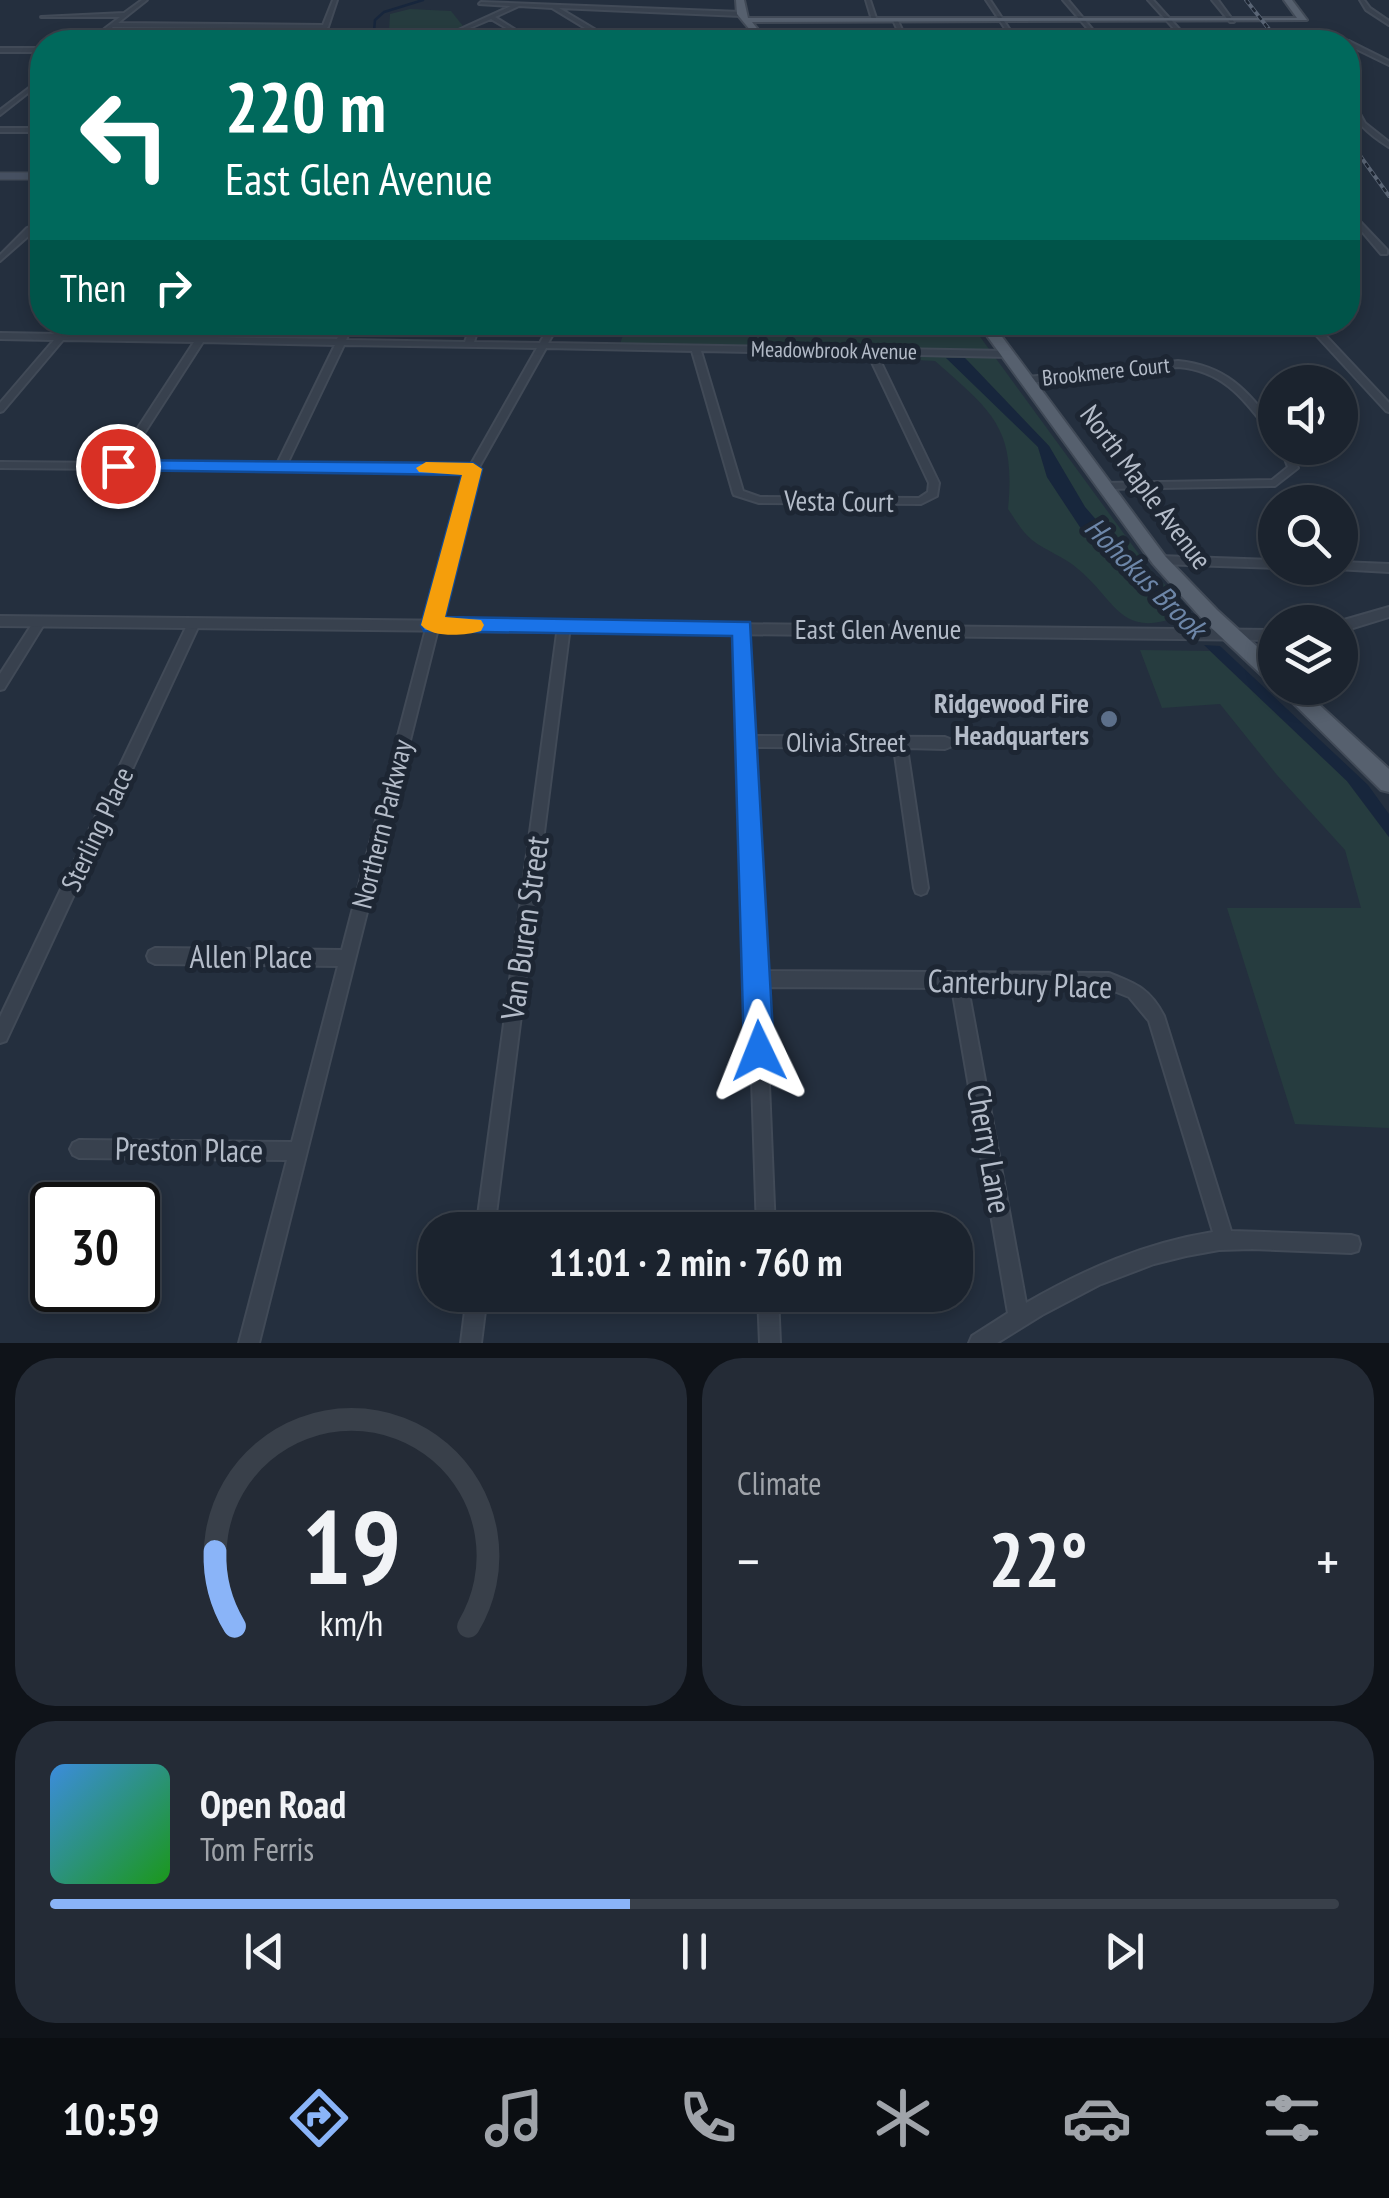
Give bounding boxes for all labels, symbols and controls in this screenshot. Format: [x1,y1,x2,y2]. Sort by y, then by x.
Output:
text: 220 m [225,61,386,151]
icon: left [60,70,190,200]
text: East Glen Avenue [225,149,493,207]
icon: right [146,260,201,315]
text: Then [60,263,126,312]
street label: Meadowbrook Avenue [751,335,917,365]
street label: Brookmere Court [1041,350,1171,392]
map controls [1258,365,1358,705]
button: sound [1258,365,1358,465]
street label: North Maple Avenue [1072,397,1220,576]
pin [76,424,161,509]
icon: arrive [91,439,146,494]
street label: Vesta Court [783,481,895,520]
button: search [1258,485,1358,585]
water label: Hohokus Brook [1077,508,1217,648]
button: layers [1258,605,1358,705]
street label: East Glen Avenue [795,610,961,647]
place label: Ridgewood Fire Headquarters [934,684,1089,753]
marker: Ridgewood Fire Headquarters [1098,708,1120,730]
street label: Olivia Street [786,723,906,760]
street label: Northern Parkway [343,735,420,912]
street label: Sterling Place [52,761,141,897]
street label: Van Buren Street [490,833,558,1023]
street label: Allen Place [190,935,312,977]
street label: Canterbury Place [927,959,1113,1007]
position arrow [707,999,811,1103]
street label: Cherry Lane [958,1081,1022,1217]
street label: Preston Place [114,1127,264,1171]
speed limit sign: 30 [30,1182,160,1312]
text: 11:01 · 2 min · 760 m [549,1237,842,1286]
text: Climate [737,1462,821,1504]
text: 19 [301,1478,401,1613]
text: 22° [988,1511,1088,1608]
text: − [737,1525,760,1596]
text: + [1316,1525,1339,1596]
text: km/h [319,1600,383,1646]
text: Open Road [200,1779,346,1828]
text: Tom Ferris [200,1828,314,1870]
icon: previous [237,1924,292,1979]
icon: pause [667,1924,722,1979]
icon: next [1097,1924,1152,1979]
icon: directions [284,2083,354,2153]
icon: music [479,2083,549,2153]
icon: phone [673,2083,743,2153]
icon: climate [868,2083,938,2153]
icon: car [1062,2083,1132,2153]
icon: filters [1257,2083,1327,2153]
text: 10:59 [62,2089,160,2147]

